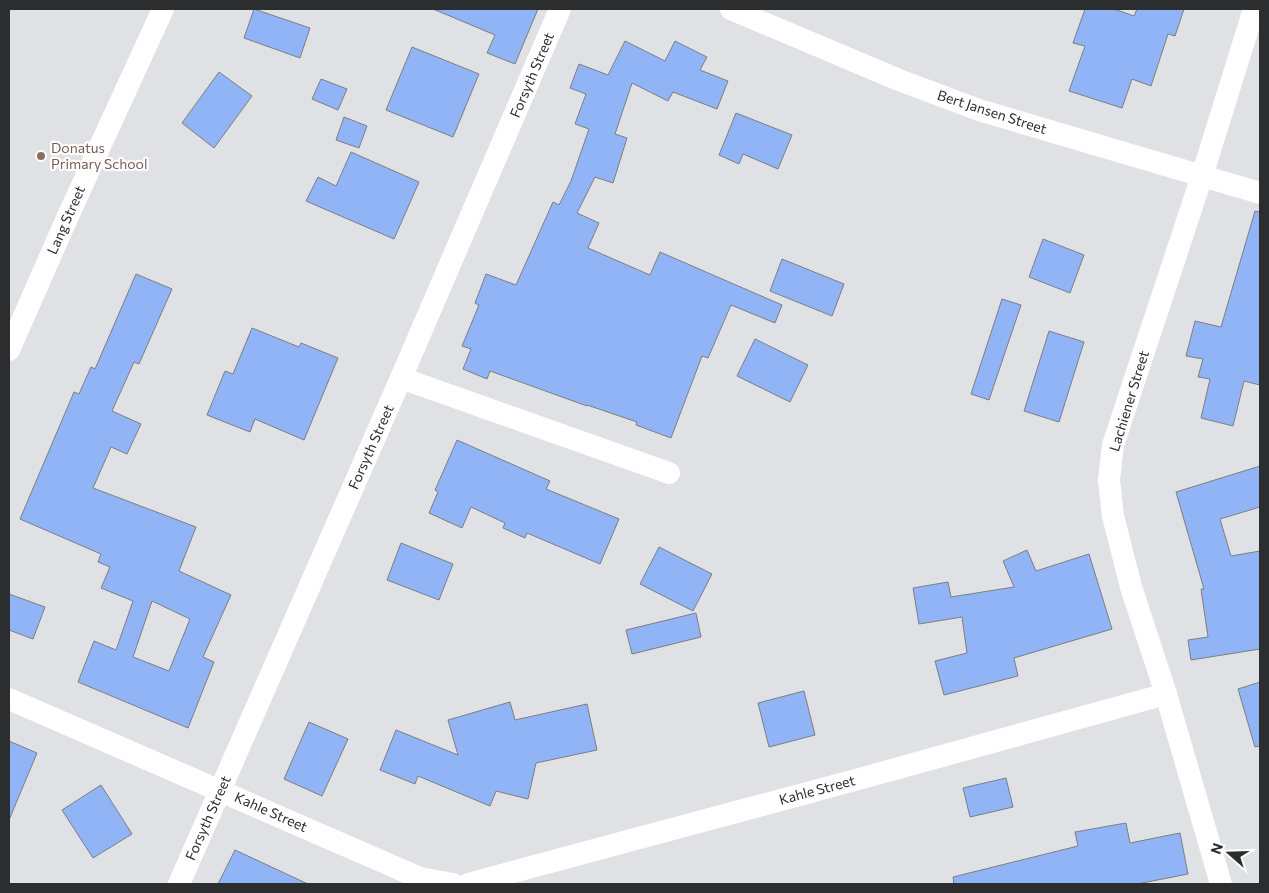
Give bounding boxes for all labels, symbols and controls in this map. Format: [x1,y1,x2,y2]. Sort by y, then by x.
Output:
street label: Forsyth Street [506,29,557,120]
street label: Bert Jansen Street [935,86,1049,137]
place label: Donatus Primary School [51,139,147,172]
marker: Donatus Primary School [35,150,47,162]
street label: Lang Street [43,183,88,257]
street label: Lachiener Street [1105,348,1152,453]
street label: Forsyth Street [344,402,397,492]
street label: Kahle Street [777,771,857,808]
street label: Forsyth Street [181,773,234,863]
street label: Kahle Street [232,788,310,835]
north arrow [1204,828,1254,878]
text: N [1207,841,1226,856]

